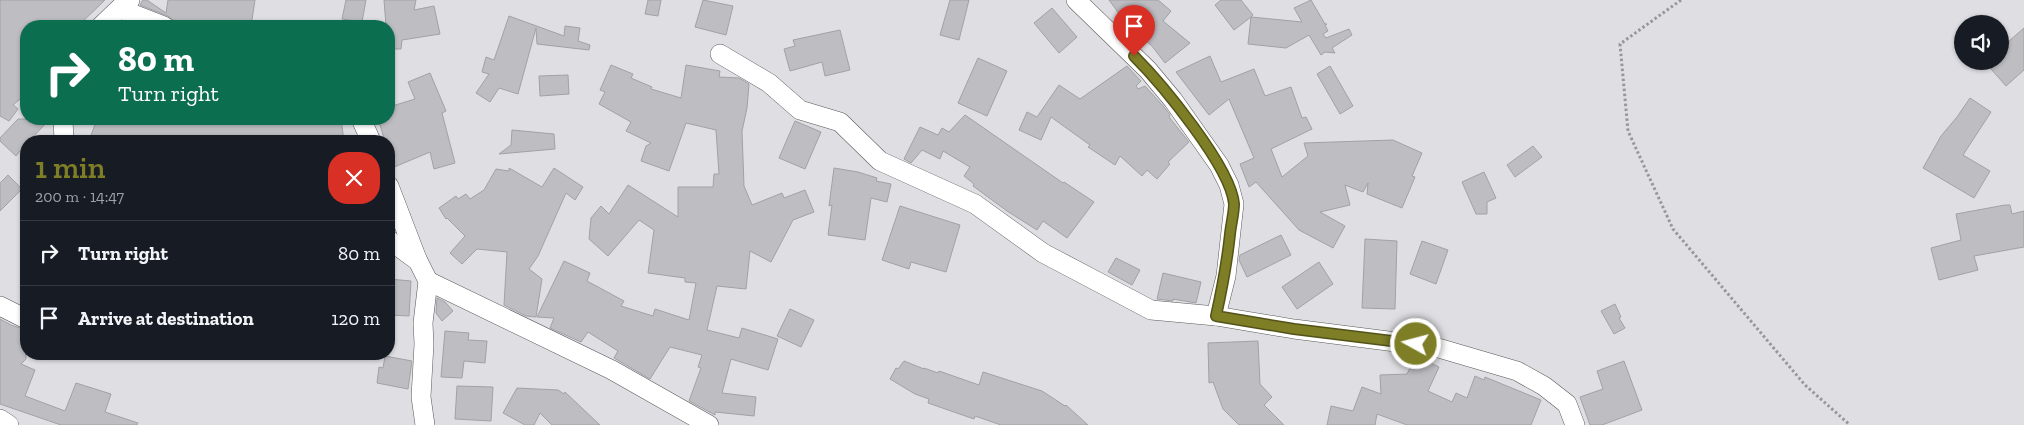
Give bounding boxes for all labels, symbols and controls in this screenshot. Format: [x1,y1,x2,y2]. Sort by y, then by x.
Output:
pin [1113,5,1155,56]
icon: arrive [1120,12,1148,40]
map controls [1954,15,2009,70]
button: sound [1954,15,2009,70]
text: 80 m [118,38,194,80]
icon: right [35,40,100,105]
text: Turn right [118,80,219,107]
text: 1 min [35,150,105,186]
button: close [328,152,380,204]
text: 200 m · 14:47 [35,187,124,206]
icon: right [35,239,63,267]
text: Turn right [78,242,168,265]
text: 80 m [338,242,380,265]
icon: arrive [35,304,63,332]
text: Arrive at destination [78,307,254,330]
text: 120 m [331,307,380,330]
position arrow [1389,317,1441,369]

